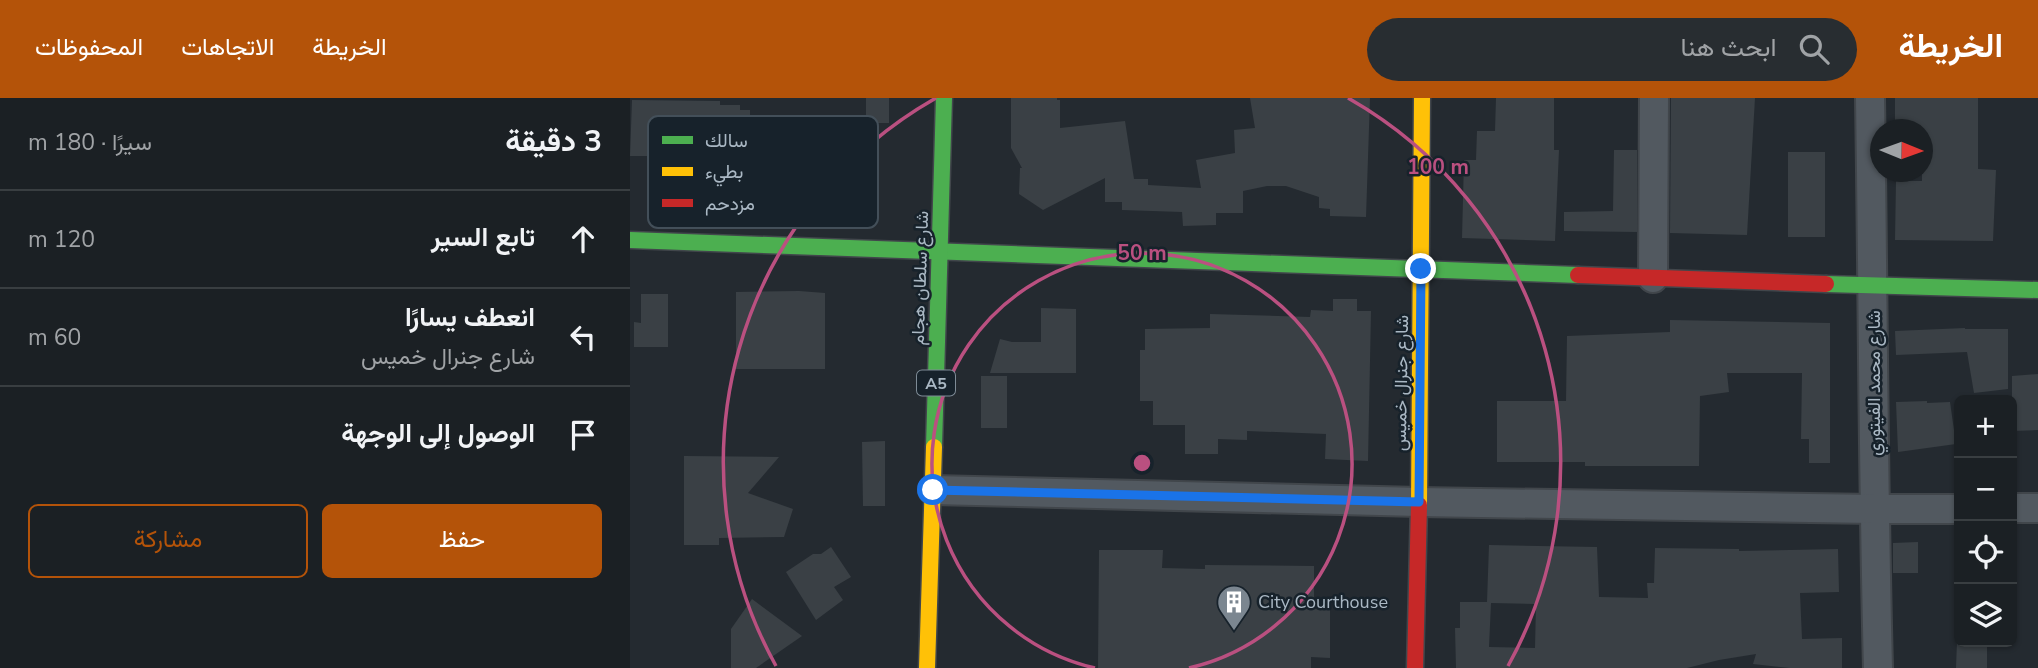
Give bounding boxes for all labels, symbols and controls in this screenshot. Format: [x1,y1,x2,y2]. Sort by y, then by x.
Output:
search box [1367,18,1857,81]
text: الخريطة [1899,24,2003,69]
text: ابحث هنا [1681,30,1777,65]
icon: search [1795,30,1833,68]
text: المحفوظات [35,31,143,63]
text: الاتجاهات [181,31,274,63]
text: الخريطة [312,31,387,63]
legend [648,116,878,228]
north arrow [1870,119,1933,182]
text: 3 دقيقة [505,121,602,162]
text: سيرًا · 180 m [28,127,152,158]
text: سالك [705,128,748,154]
text: 100 m [1407,153,1469,181]
text: بطيء [705,159,743,187]
text: مزدحم [705,191,755,217]
street label: شارع سلطان هجام [906,210,934,346]
text: تابع السير [431,220,535,255]
icon: ahead [564,220,602,258]
text: 120 m [28,224,95,255]
text: 50 m [1117,239,1167,267]
route end [1405,253,1436,284]
text: انعطف يسارًا [405,300,535,335]
street label: شارع محمد الفيتوري [1862,310,1889,456]
street label: شارع جنرال خميس [1388,315,1414,451]
icon: left [564,318,602,356]
text: 60 m [28,322,81,353]
text: شارع جنرال خميس [361,341,535,372]
road number: A5 [917,370,955,396]
map controls [1954,395,2017,647]
button: + [1954,395,2017,458]
text: الوصول إلى الوجهة [341,416,535,451]
icon: arrive [564,416,602,454]
centre of rings [1130,451,1154,475]
button: − [1954,458,2017,521]
route start [917,474,948,505]
button: مشاركة [28,504,308,578]
button: حفظ [322,504,602,578]
button: locate [1954,521,2017,584]
building icon: City Courthouse [1215,583,1253,632]
button: layers [1954,584,2017,647]
place label: City Courthouse [1258,590,1388,614]

